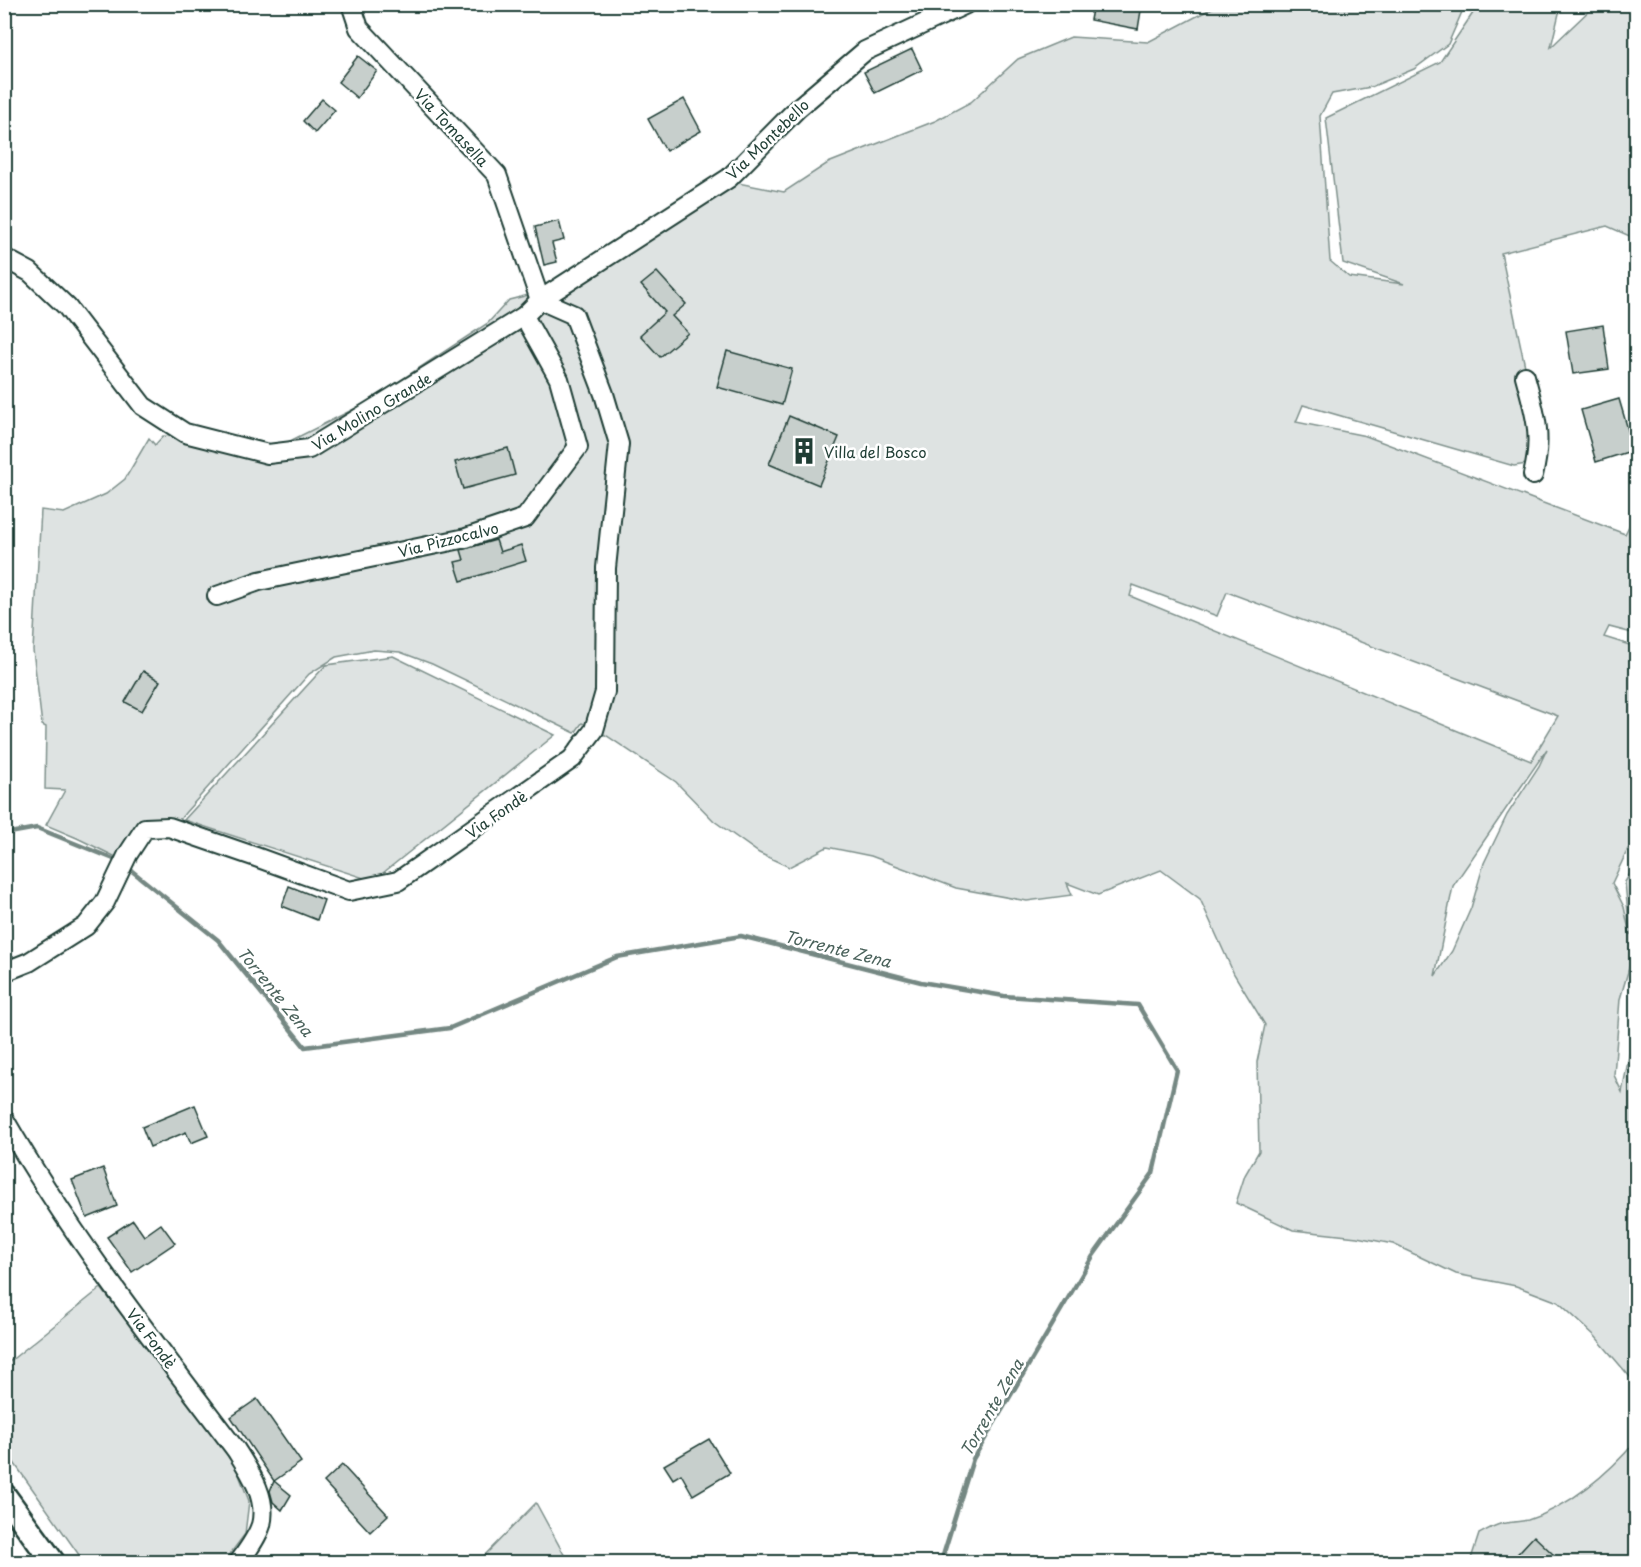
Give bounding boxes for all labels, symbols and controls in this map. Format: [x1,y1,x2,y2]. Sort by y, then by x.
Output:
street label: Via Tomasella [410,83,495,172]
street label: Via Montebello [720,93,814,185]
street label: Via Molino Grande [307,366,435,456]
building icon: Villa del Bosco [789,436,819,466]
place label: Villa del Bosco [824,440,927,463]
street label: Via Pizzocalvo [395,515,501,563]
street label: Via Fondè [461,784,531,844]
water label: Torrente Zena [782,923,895,973]
water label: Torrente Zena [232,941,320,1042]
street label: Via Fondè [122,1303,182,1373]
water label: Torrente Zena [953,1353,1029,1460]

